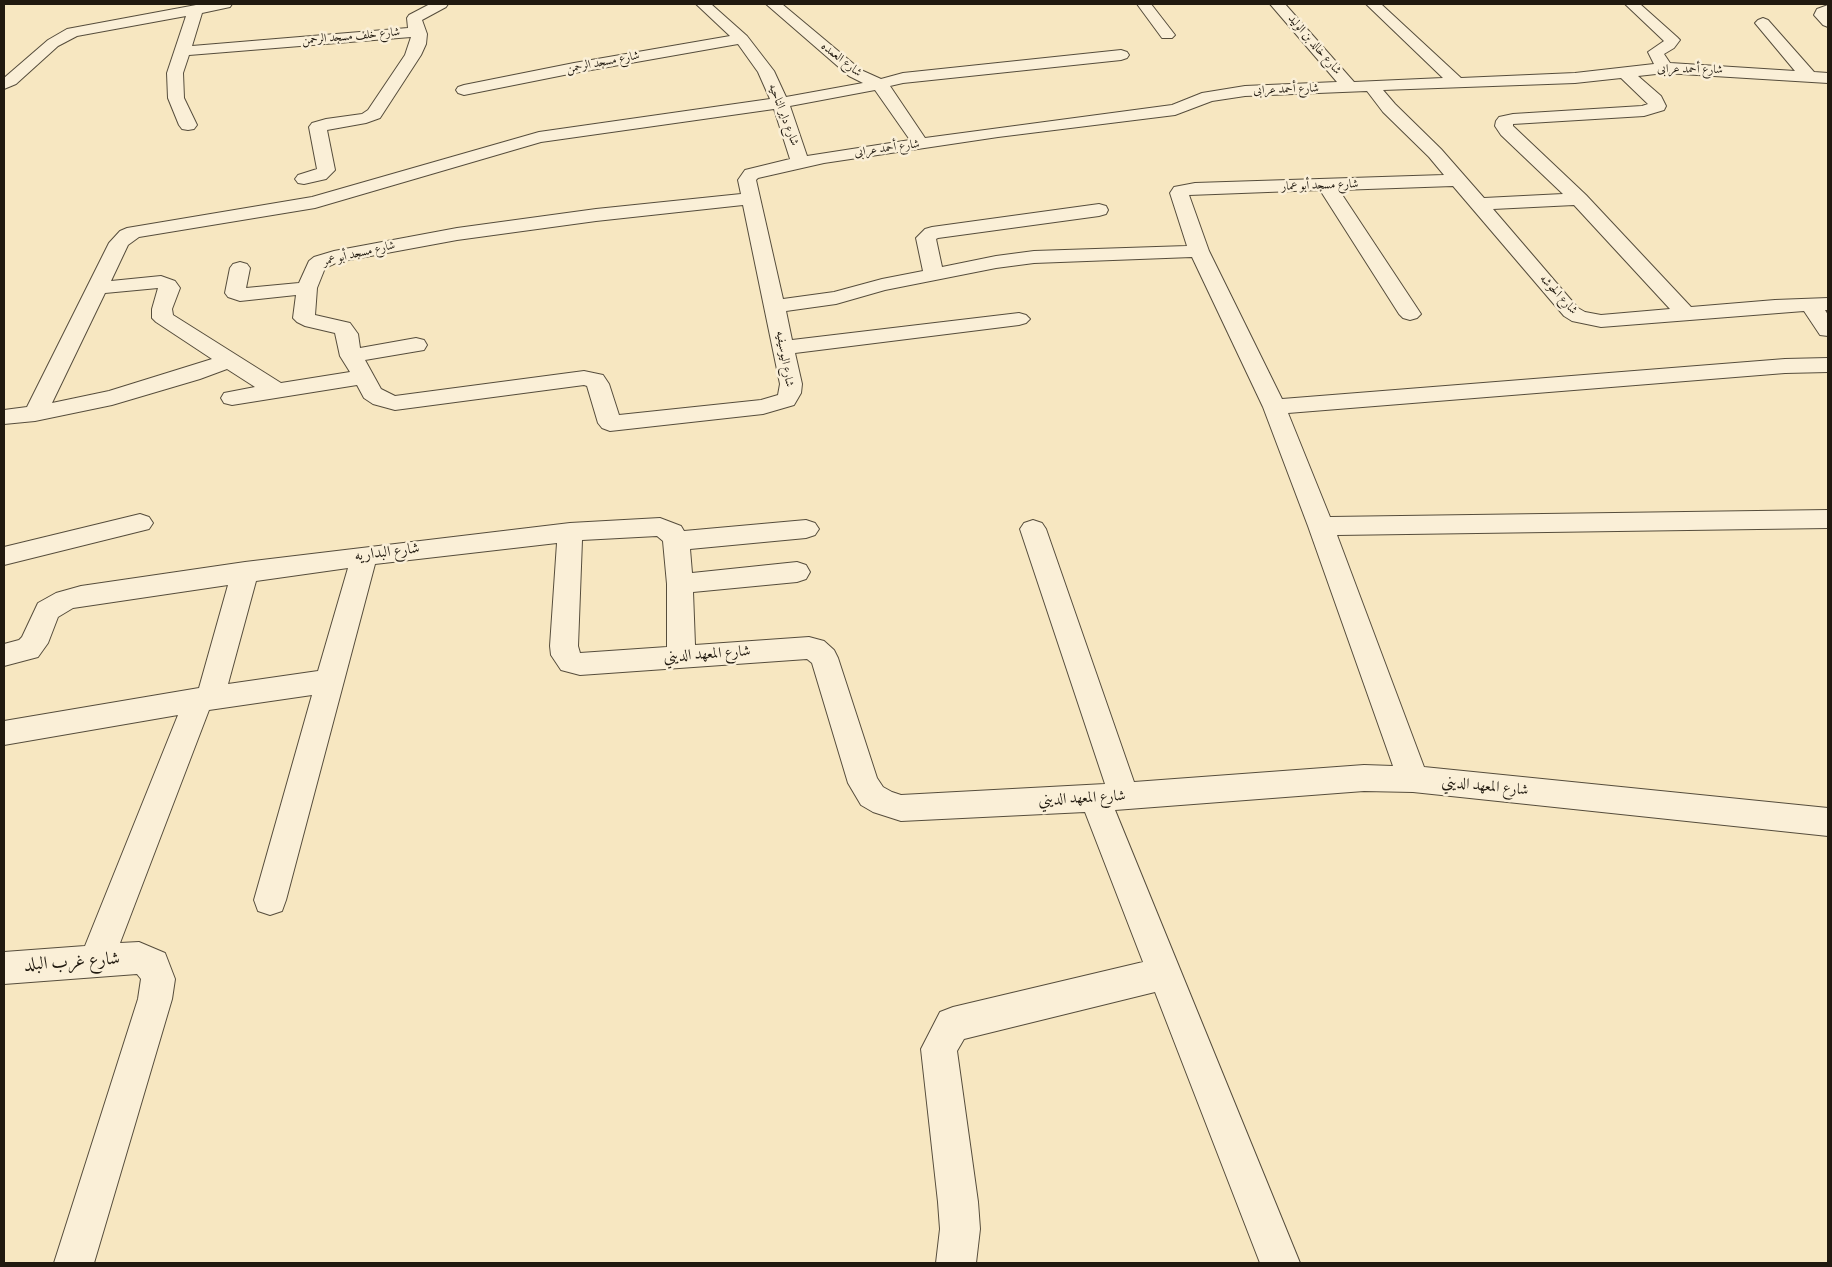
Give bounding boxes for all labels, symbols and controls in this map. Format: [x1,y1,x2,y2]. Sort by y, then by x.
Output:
street label: شارع خالد بن الوليد [1284,12,1344,78]
street label: شارع خلف مسجد الرحمن [301,26,401,48]
street label: شارع العمده [818,40,864,80]
street label: شارع مسجد الرحمن [565,49,641,77]
street label: شارع أحمد عرابى [1657,62,1723,78]
street label: شارع داير الناحيه [765,82,801,148]
street label: شارع أحمد عرابى [1253,82,1319,98]
street label: شارع أحمد عرابى [853,137,921,161]
street label: شارع مسجد أبو عمار [1281,177,1359,195]
street label: شارع مسجد أبو عمر [321,239,397,269]
street label: شارع الحوشه [1536,272,1580,318]
street label: شارع اليوسيفيه [772,330,796,388]
street label: شارع البداريه [353,540,421,566]
street label: شارع المعهد الديني [663,643,751,667]
street label: شارع المعهد الديني [1441,773,1529,801]
street label: شارع المعهد الديني [1038,788,1126,810]
street label: شارع غرب البلد [23,949,121,977]

